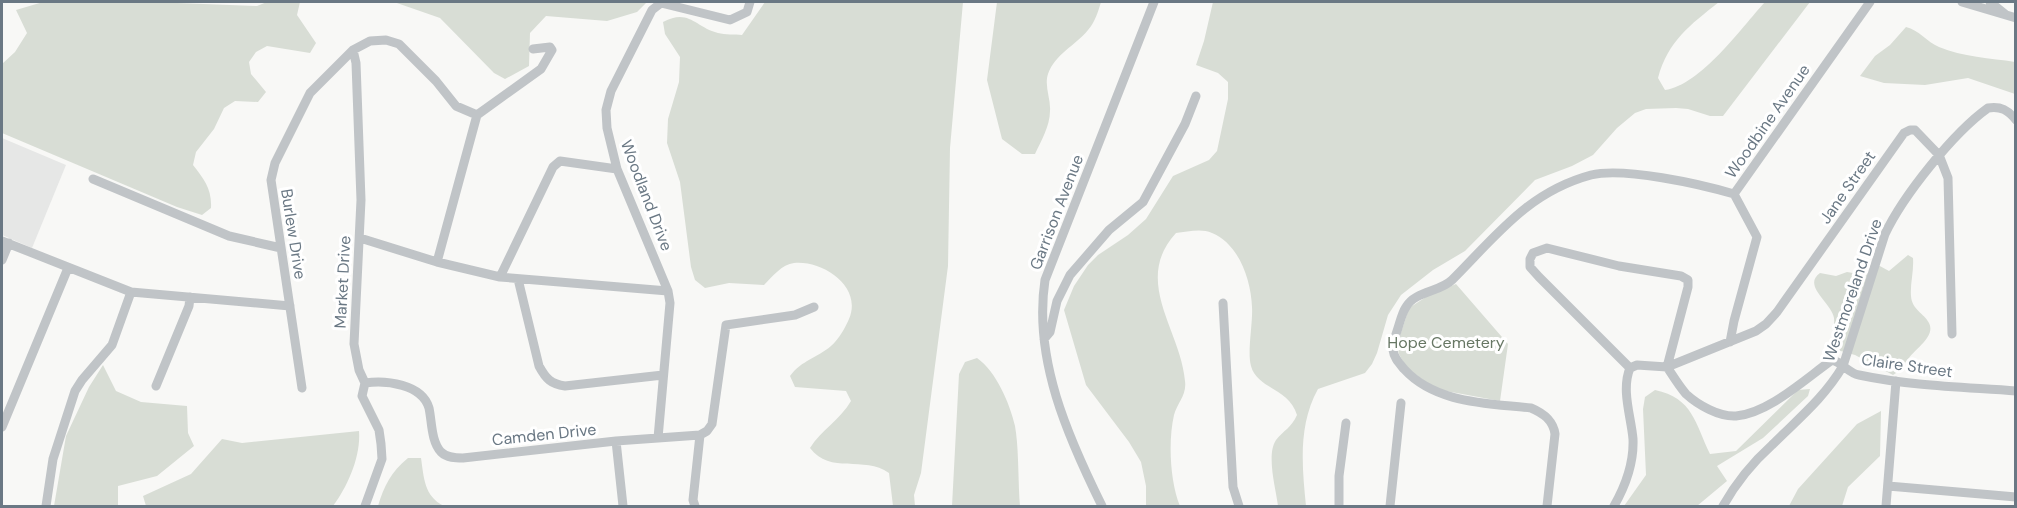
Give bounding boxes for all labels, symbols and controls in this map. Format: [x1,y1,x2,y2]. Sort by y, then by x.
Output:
street label: Woodbine Avenue [1720,60,1815,182]
street label: Woodland Drive [616,137,677,254]
street label: Jane Street [1815,147,1880,228]
street label: Garrison Avenue [1025,152,1088,273]
street label: Burlew Drive [276,187,311,281]
street label: Westmoreland Drive [1818,216,1887,364]
street label: Market Drive [330,235,355,329]
park label: Hope Cemetery [1387,332,1505,353]
street label: Claire Street [1860,349,1954,382]
street label: Camden Drive [491,419,597,450]

